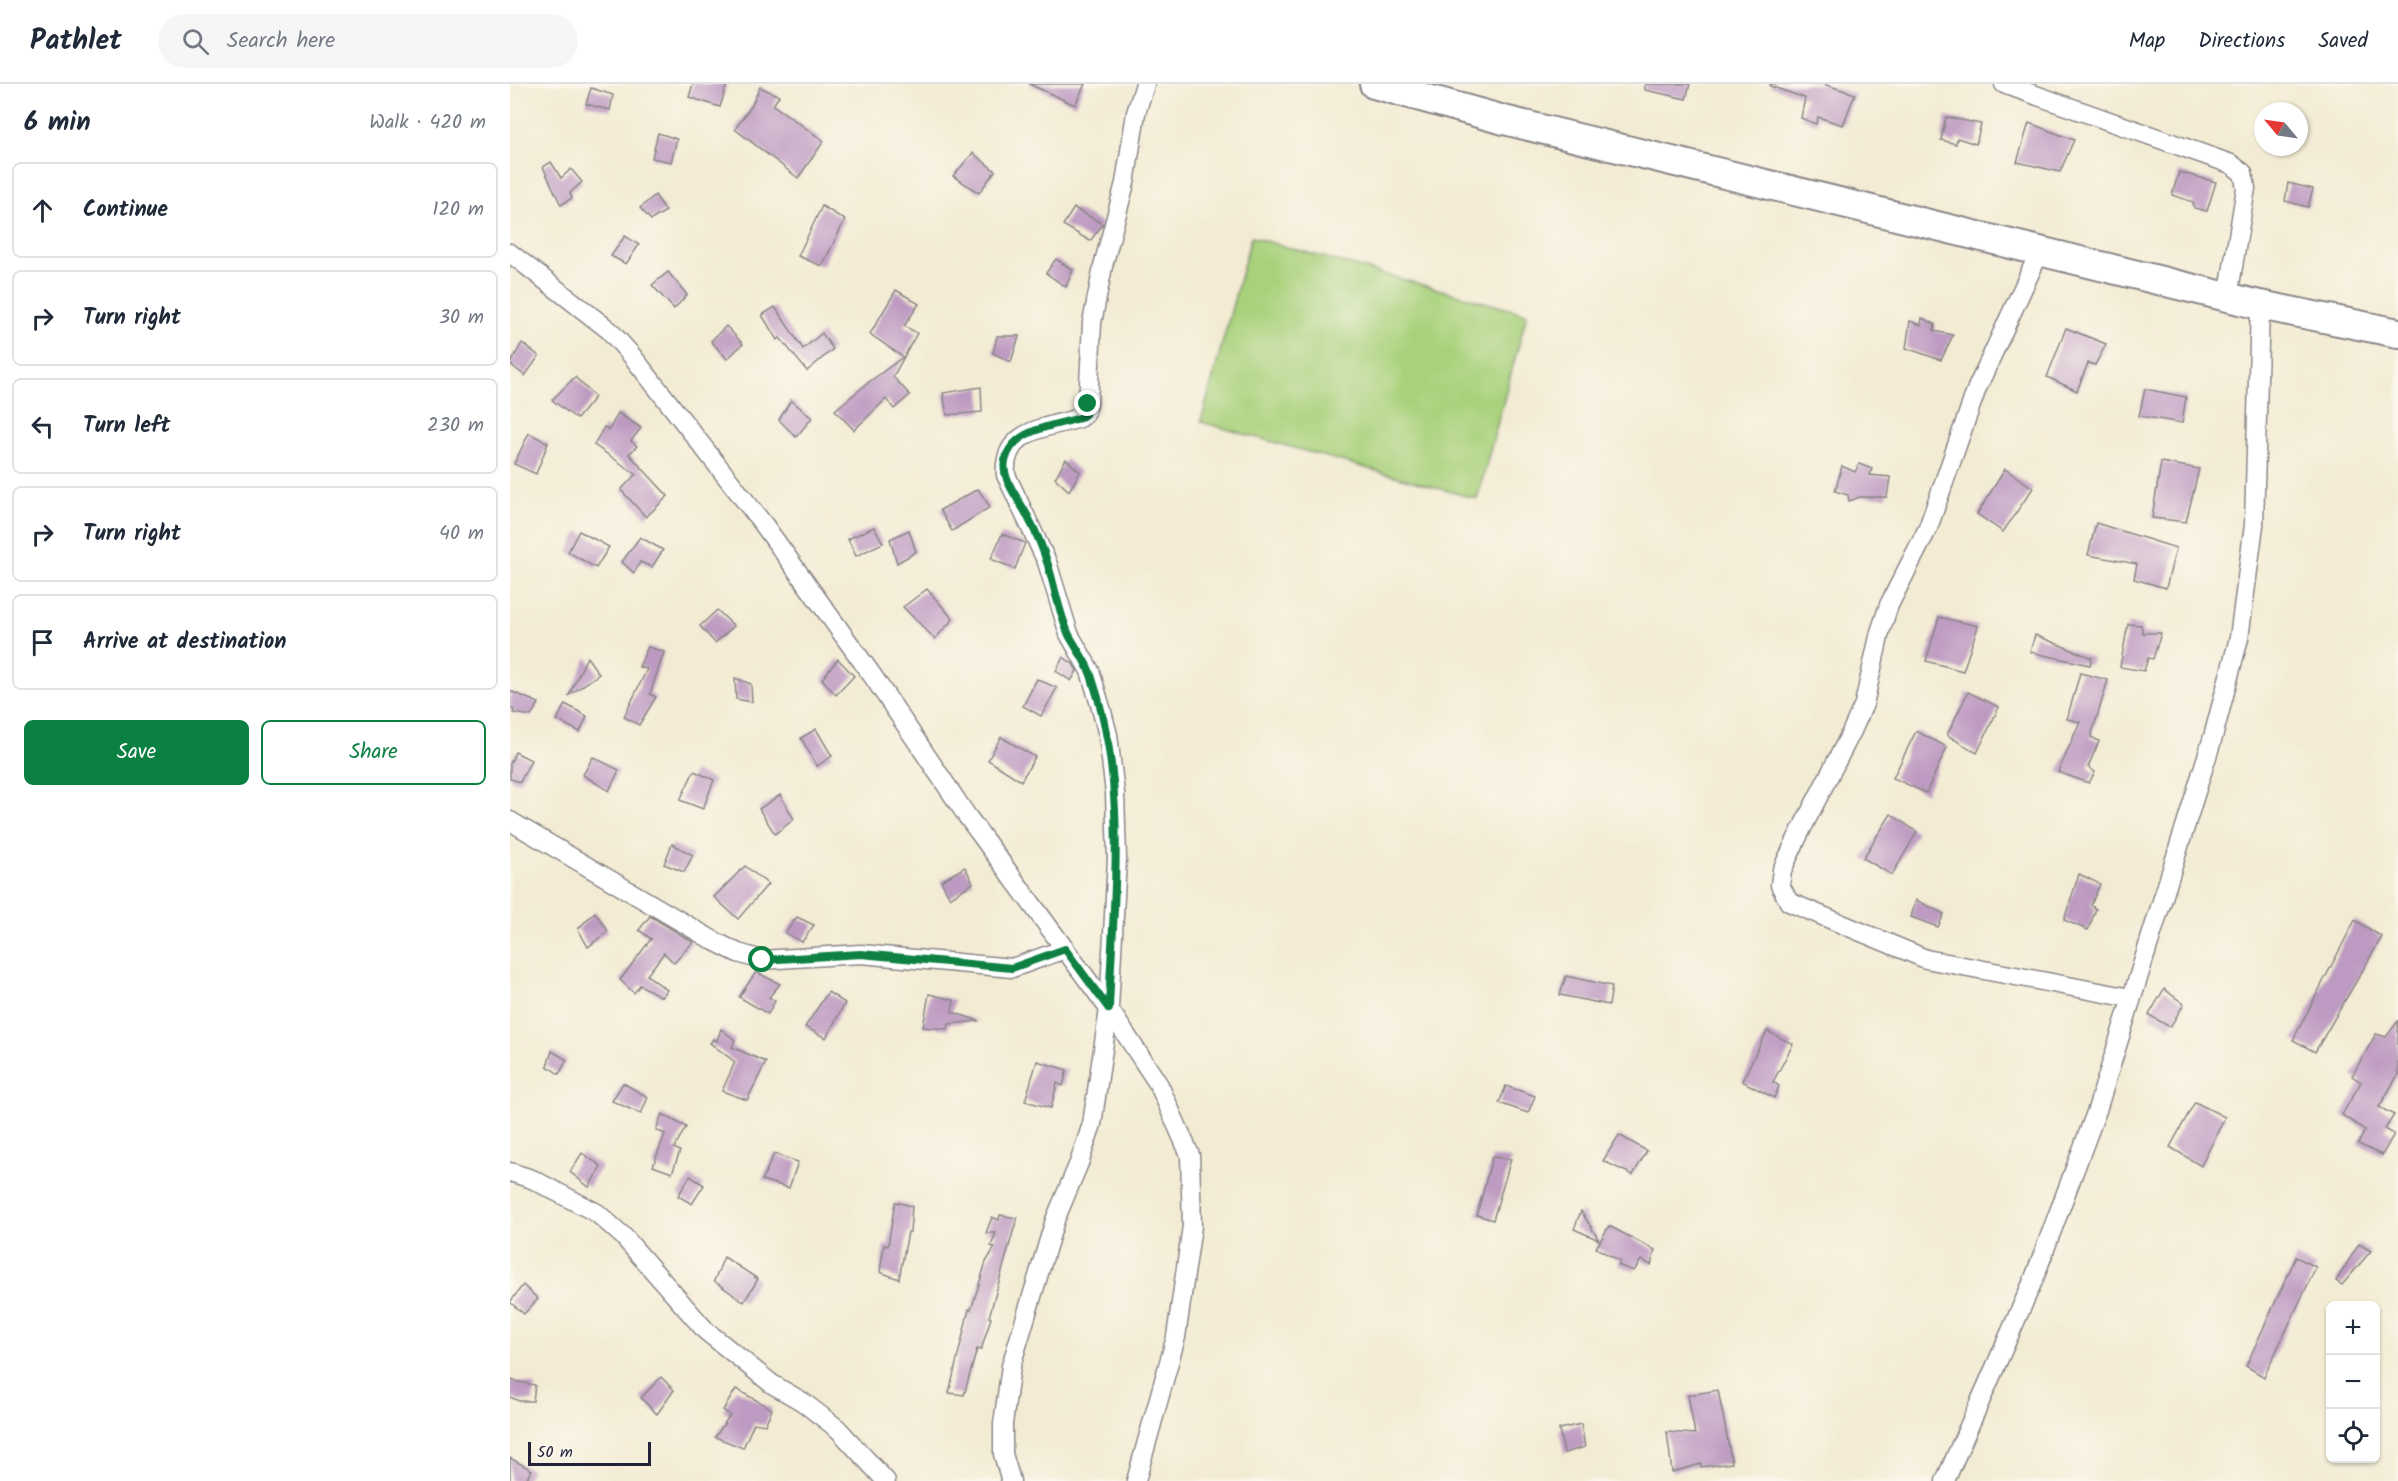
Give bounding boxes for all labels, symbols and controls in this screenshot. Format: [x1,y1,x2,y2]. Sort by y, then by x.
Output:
search box [158,14,578,68]
text: Pathlet [30,19,122,64]
text: Search here [227,24,335,59]
icon: search [179,25,212,58]
text: Map [2129,25,2165,58]
text: Directions [2198,25,2285,58]
text: Saved [2318,25,2368,58]
text: 6 min [24,102,91,144]
north arrow [2254,102,2308,156]
text: Walk · 420 m [369,107,486,139]
text: Continue [83,193,168,228]
icon: ahead [26,194,59,227]
text: 120 m [432,194,484,226]
text: Turn right [83,301,181,336]
icon: right [26,302,59,335]
text: 30 m [439,302,484,334]
route end [1074,390,1100,416]
text: Turn left [83,409,170,444]
icon: left [26,410,59,443]
text: 230 m [427,410,484,442]
text: Turn right [83,517,181,552]
icon: right [26,518,59,551]
text: 40 m [439,518,484,550]
text: Arrive at destination [83,625,286,660]
icon: arrive [26,626,59,659]
button: Save [24,720,249,785]
button: Share [261,720,486,785]
route start [748,946,774,972]
map controls [2326,1301,2380,1463]
button: + [2326,1301,2380,1355]
button: − [2326,1355,2380,1409]
button: locate [2326,1409,2380,1463]
scale bar [528,1439,651,1466]
text: 50 m [537,1440,573,1465]

